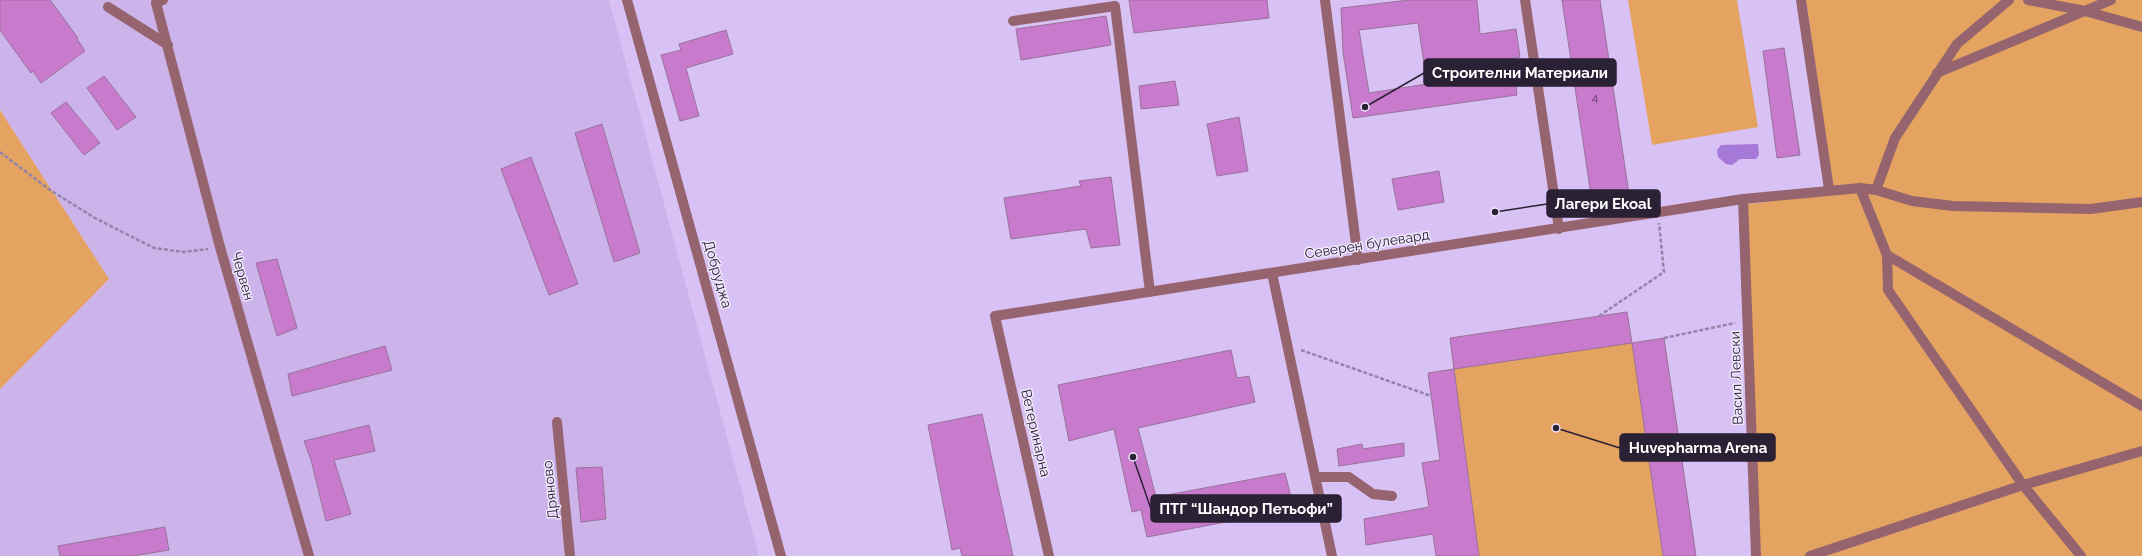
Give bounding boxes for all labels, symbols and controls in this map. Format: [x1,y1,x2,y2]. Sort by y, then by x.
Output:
callout: Строителни Материали [1424,59,1616,86]
text: Строителни Материали [1432,64,1608,82]
house number: 4 [1592,90,1599,104]
callout: Лагери Ekoal [1547,190,1660,217]
text: Лагери Ekoal [1555,195,1652,213]
street label: Северен булевард [1304,226,1430,262]
street label: Добруджа [701,238,735,310]
street label: Червен [228,250,258,302]
street label: Васил Левски [1726,331,1746,425]
street label: Ветеринарна [1018,388,1054,478]
callout: Huvepharma Arena [1620,434,1775,461]
text: Huvepharma Arena [1629,439,1768,457]
street label: Дряново [539,460,561,520]
callout: ПТГ “Шандор Петьофи” [1151,495,1341,522]
text: ПТГ “Шандор Петьофи” [1159,500,1333,518]

